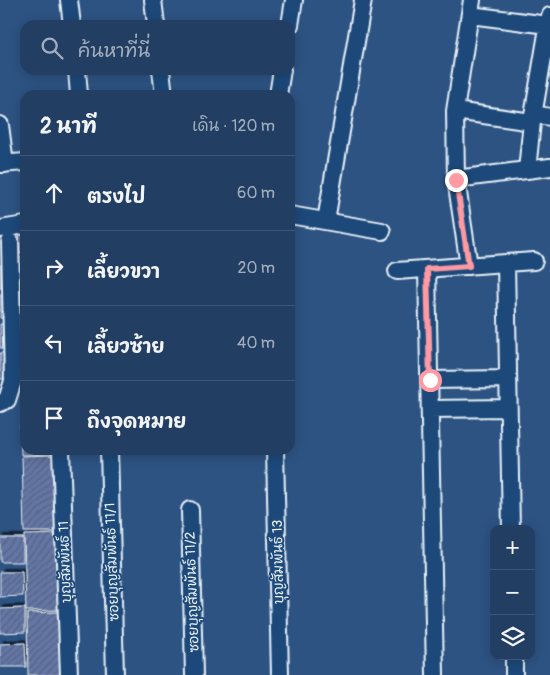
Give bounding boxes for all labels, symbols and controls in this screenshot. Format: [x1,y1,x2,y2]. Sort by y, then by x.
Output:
search box [20,20,295,75]
icon: search [38,34,66,62]
text: ค้นหาที่นี่ [78,39,150,63]
text: 2 นาที [40,113,97,140]
text: เดิน · 120 m [192,116,275,136]
route end [445,169,468,192]
icon: ahead [40,179,68,207]
text: 60 m [237,183,275,203]
text: ตรงไป [87,185,145,209]
icon: right [40,254,68,282]
text: 20 m [237,258,275,278]
text: เลี้ยวขวา [87,260,160,284]
icon: left [40,329,68,357]
text: 40 m [237,333,275,353]
text: เลี้ยวซ้าย [87,335,164,359]
route start [419,369,442,392]
icon: arrive [40,404,68,432]
text: ถึงจุดหมาย [87,410,186,434]
street label: ซอยบุญสัมพันธ์ 11/1 [100,502,124,622]
street label: บุญสัมพันธ์ 13 [268,519,288,604]
street label: บุญสัมพันธ์ 11 [54,521,76,603]
map controls [490,525,535,660]
button: + [490,525,535,570]
street label: ซอยบุญสัมพันธ์ 11/2 [180,531,204,653]
button: − [490,570,535,615]
button: layers [490,615,535,660]

